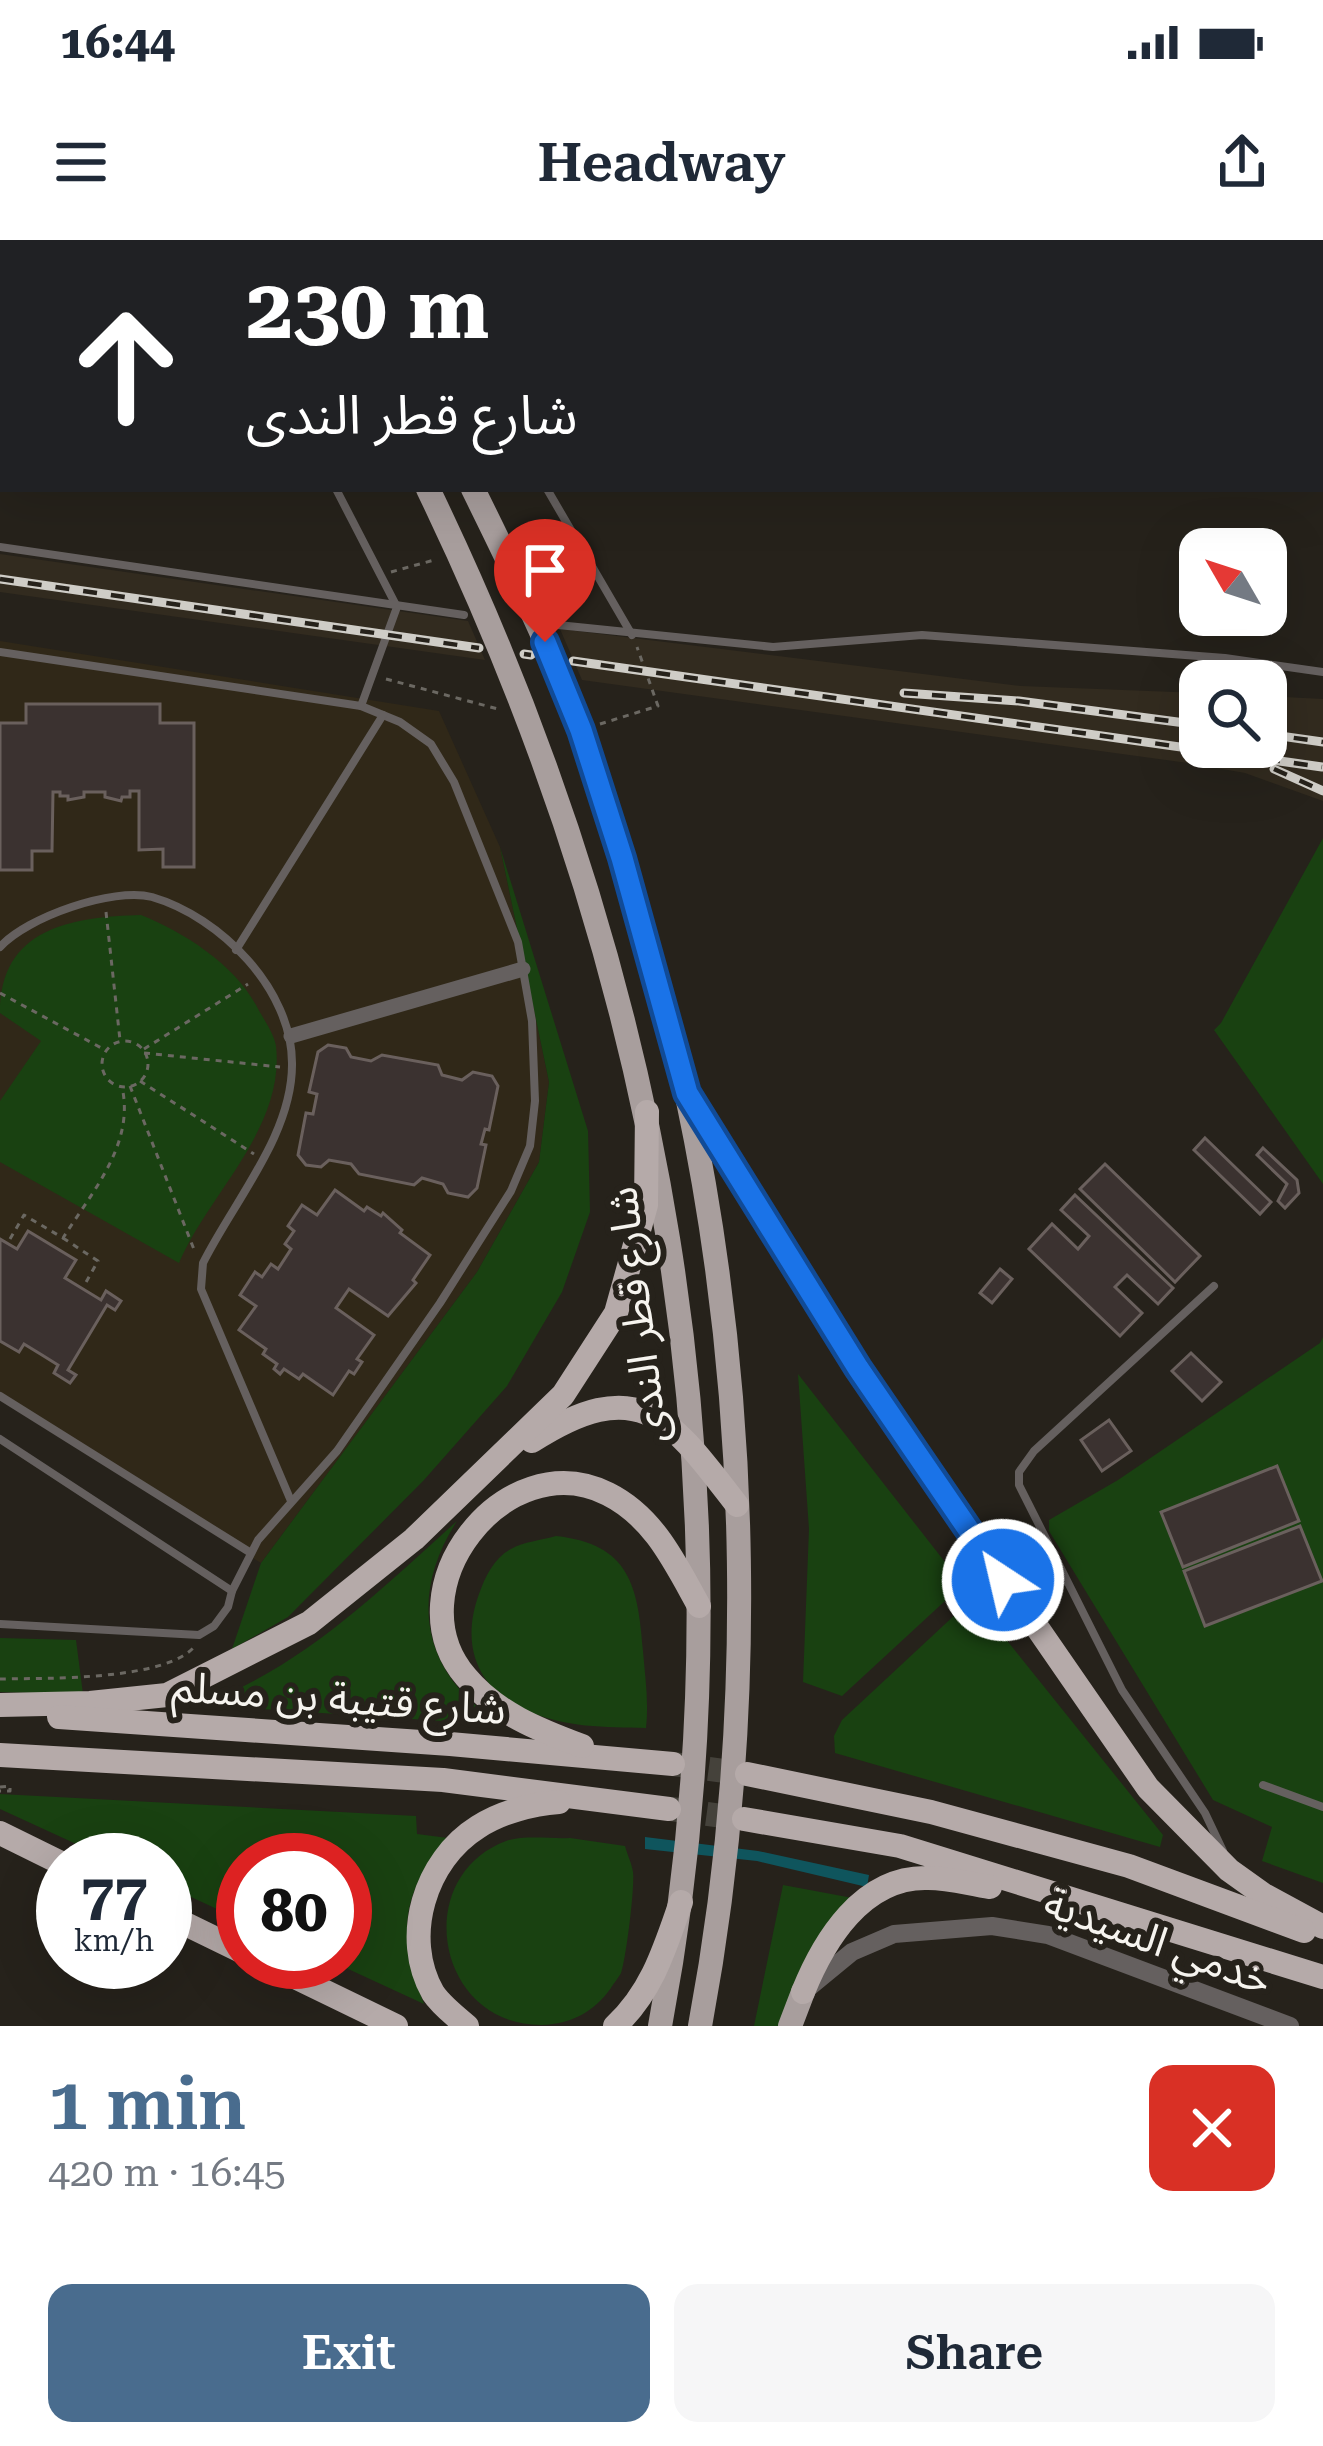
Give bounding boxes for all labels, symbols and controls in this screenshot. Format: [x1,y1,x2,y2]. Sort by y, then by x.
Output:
text: 16:44 [60,16,175,69]
icon: menu [48,129,114,195]
icon: share [1209,129,1275,195]
text: Headway [537,131,786,194]
text: 230 m [246,260,489,358]
icon: ahead [48,288,204,444]
text: شارع قطر الندى [246,384,578,447]
pin [494,519,596,642]
north arrow [1179,528,1287,636]
map controls [1179,528,1287,768]
icon: arrive [512,537,578,603]
button: search [1179,660,1287,768]
street label: شارع قطر الندى [597,1183,684,1446]
position arrow [940,1517,1066,1643]
street label: شارع قتيبة بن مسلم [170,1662,508,1741]
speed limit sign: 80 [216,1833,372,1989]
text: 77 [80,1860,148,1931]
street label: خدمي السيدية [1035,1877,1278,2012]
text: km/h [74,1923,154,1958]
text: 1 min [48,2062,246,2147]
button: close [1149,2065,1275,2191]
text: 420 m · 16:45 [48,2150,286,2196]
button: Exit [48,2284,650,2422]
button: Share [674,2284,1275,2422]

